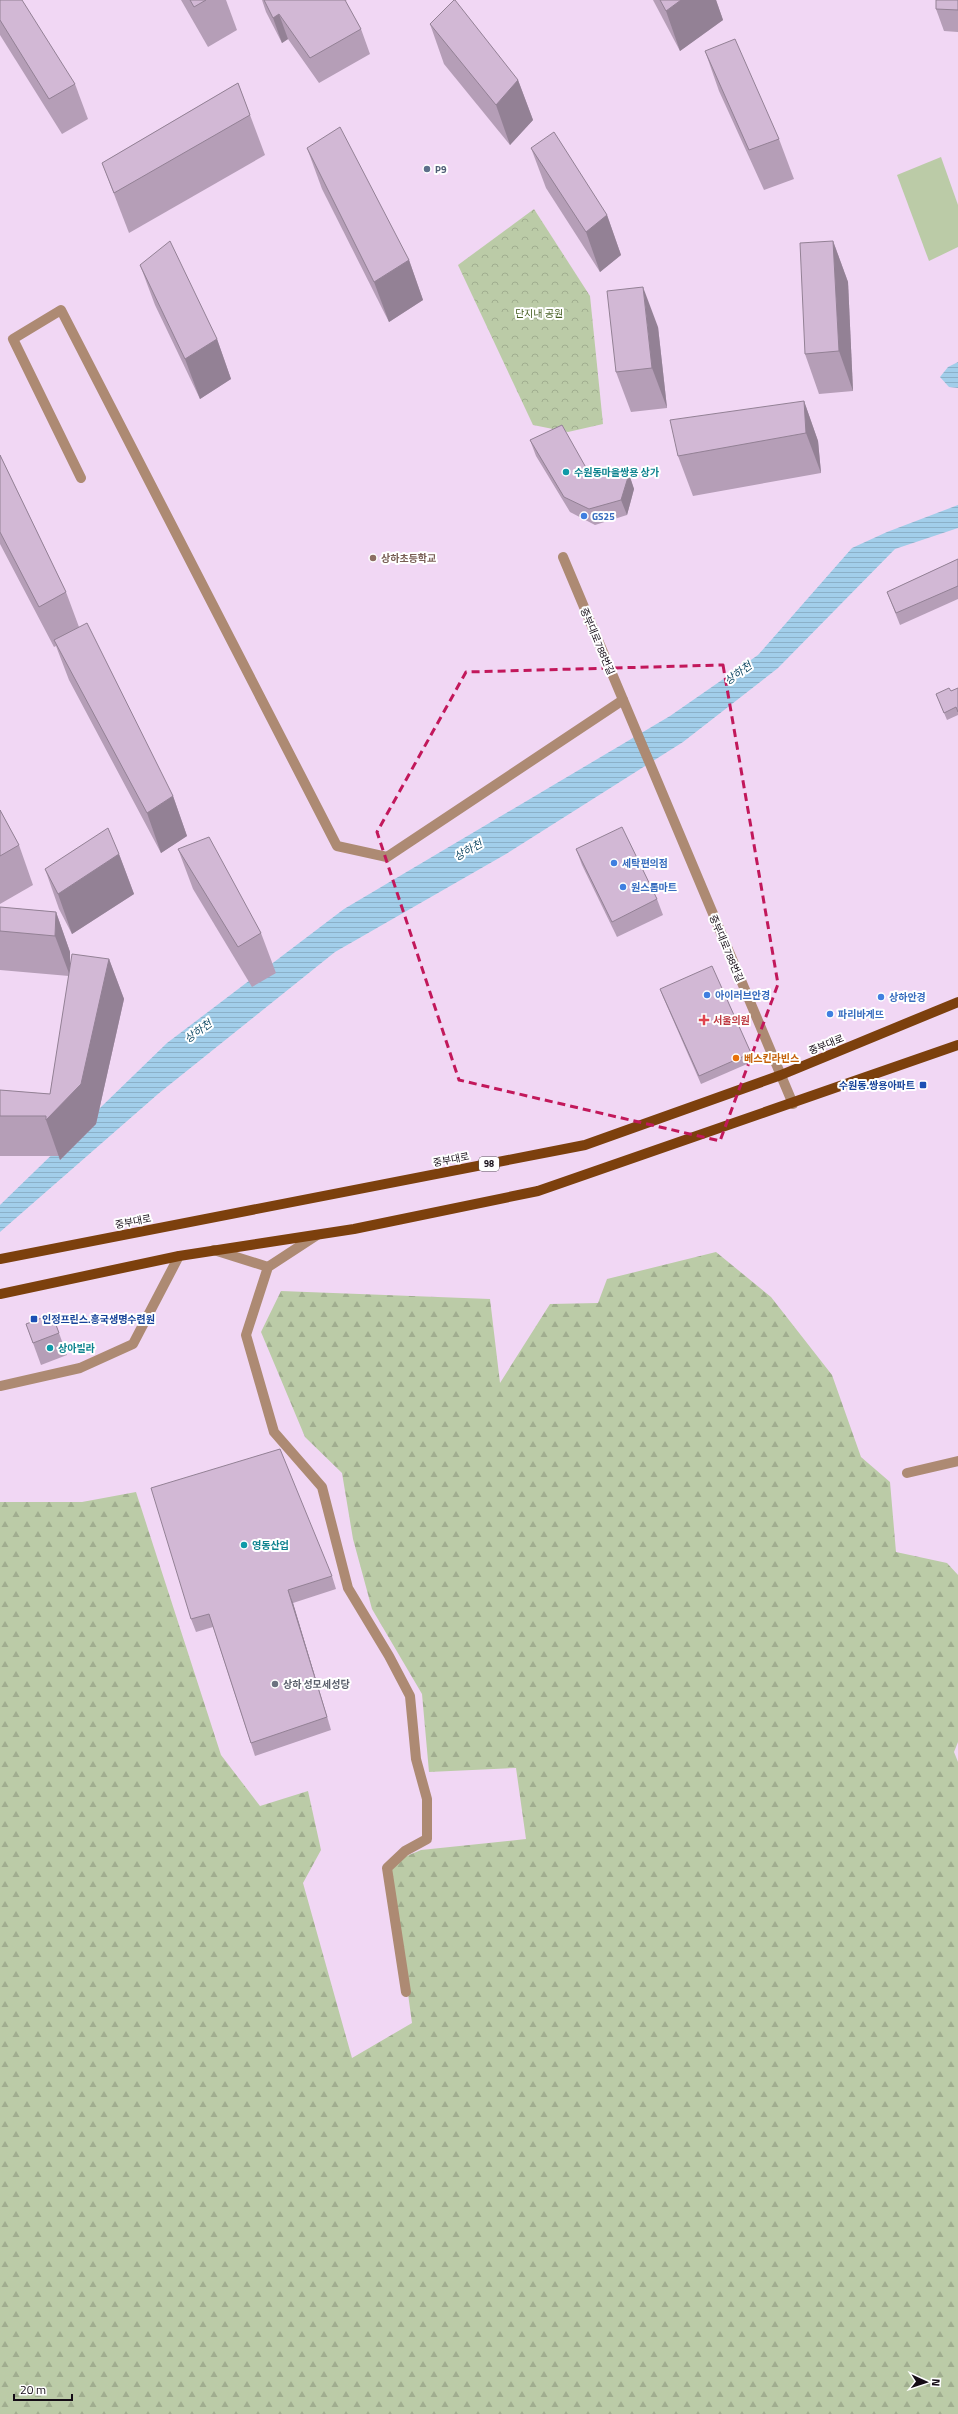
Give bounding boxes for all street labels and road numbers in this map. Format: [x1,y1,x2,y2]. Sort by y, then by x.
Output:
street label: 중부대로788번길 [577,605,619,677]
street label: 중부대로788번길 [706,912,748,984]
street label: 중부대로 [806,1031,846,1058]
street label: 중부대로 [432,1149,471,1170]
road number: 98 [479,1157,499,1171]
street label: 중부대로 [114,1211,153,1232]

